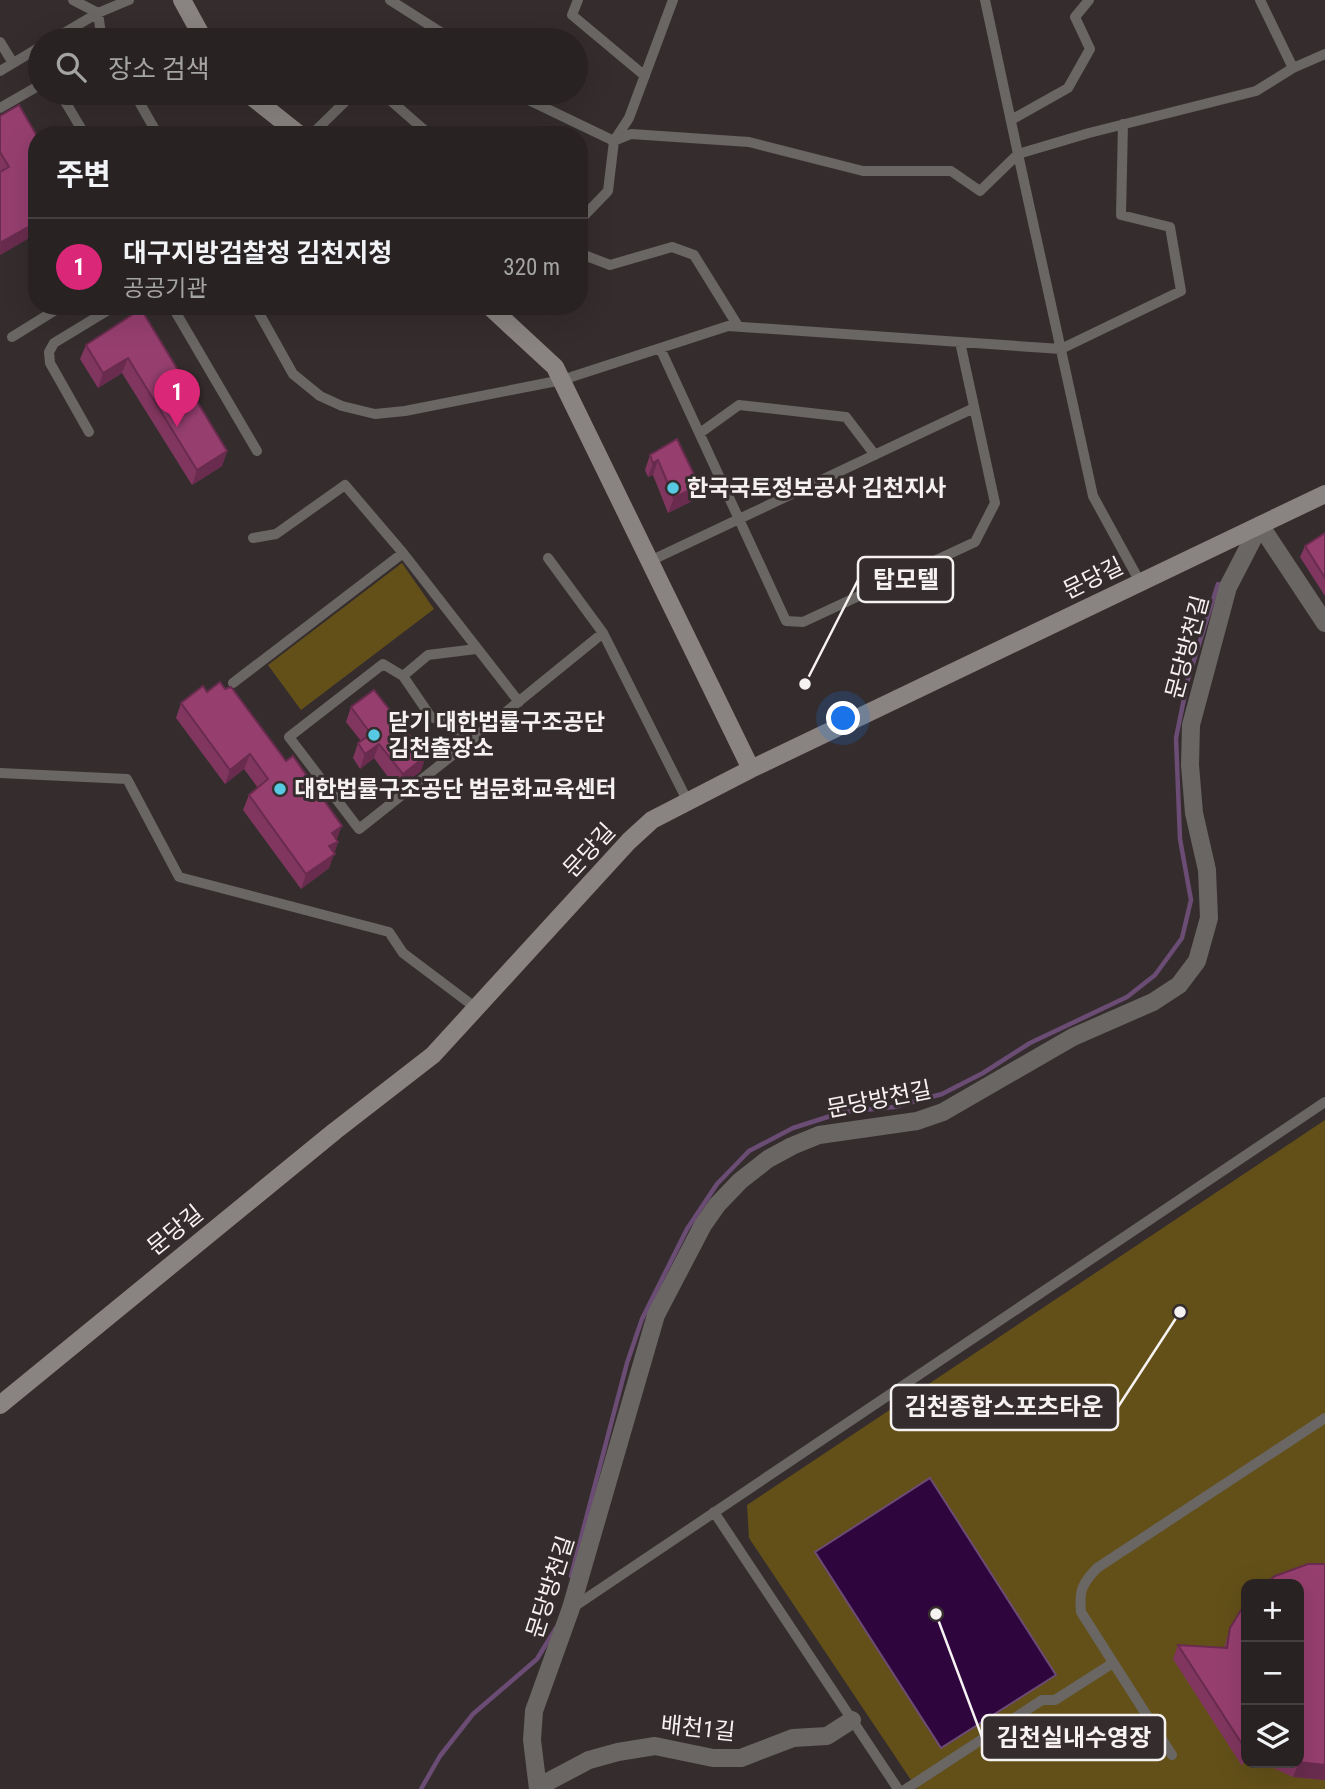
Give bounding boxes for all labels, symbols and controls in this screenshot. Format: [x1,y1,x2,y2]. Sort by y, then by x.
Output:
search box [28,28,588,105]
icon: search [52,48,90,86]
text: 장소 검색 [108,54,210,84]
text: 주변 [56,157,111,192]
text: 대구지방검찰청 김천지청 [123,238,392,268]
text: 1 [73,254,85,281]
text: 320 m [503,254,560,281]
text: 공공기관 [123,275,208,302]
pin: 1 [154,369,200,427]
place label: 한국국토정보공사 김천지사 [687,475,946,502]
marker: 한국국토정보공사 김천지사 [665,480,681,496]
street label: 문당길 [1059,552,1128,604]
callout: 탑모텔 [858,557,953,602]
text: 탑모텔 [873,566,939,594]
street label: 문당방천길 [1161,593,1214,702]
your location [826,701,860,735]
place label: 닫기 대한법률구조공단 김천출장소 [388,709,605,762]
marker: 닫기 대한법률구조공단 김천출장소 [366,727,382,743]
place label: 대한법률구조공단 법문화교육센터 [294,776,617,803]
marker: 대한법률구조공단 법문화교육센터 [272,781,288,797]
street label: 문당길 [558,818,621,883]
street label: 문당방천길 [825,1076,934,1123]
street label: 문당길 [142,1200,208,1261]
callout: 김천종합스포츠타운 [891,1385,1118,1430]
text: 김천종합스포츠타운 [905,1393,1103,1421]
street label: 문당방천길 [521,1533,580,1642]
map controls [1241,1579,1304,1768]
button: + [1241,1579,1304,1642]
button: − [1241,1642,1304,1705]
button: layers [1241,1705,1304,1768]
street label: 배천1길 [659,1711,737,1746]
callout: 김천실내수영장 [982,1715,1165,1760]
text: 김천실내수영장 [997,1724,1151,1752]

